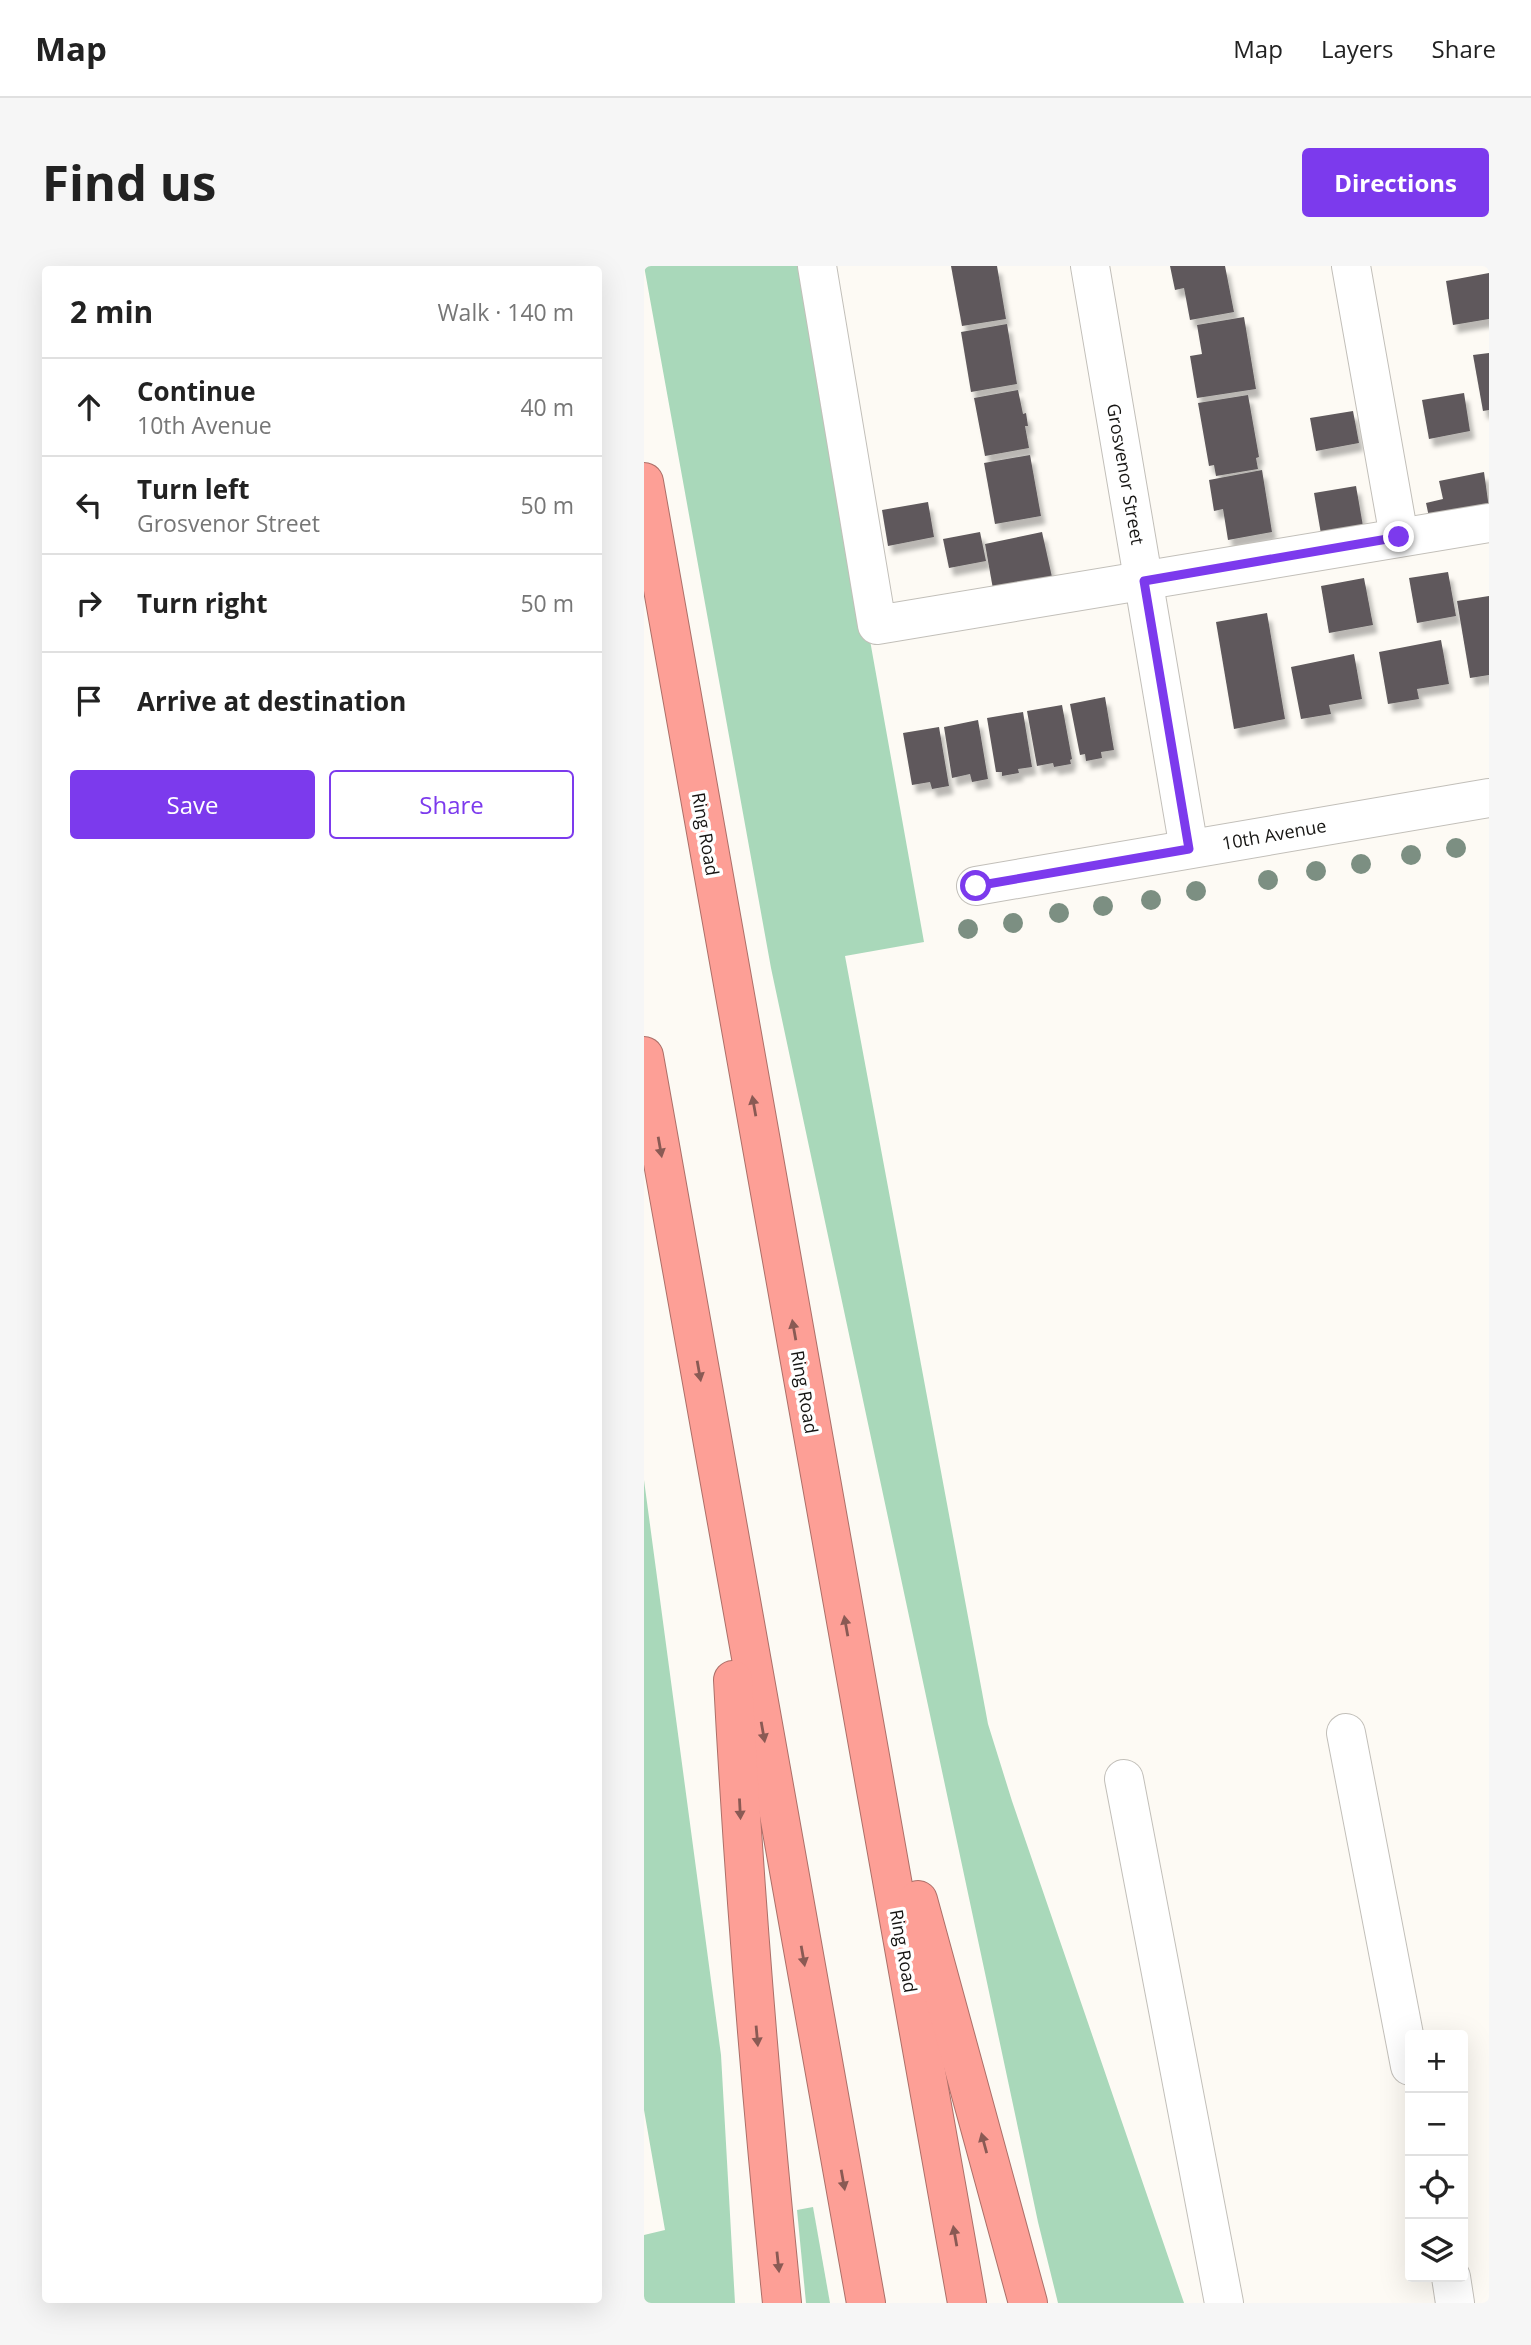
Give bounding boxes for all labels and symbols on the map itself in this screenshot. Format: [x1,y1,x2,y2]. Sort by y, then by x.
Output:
street label: Grosvenor Street [1102,401,1150,547]
route end [1383,521,1414,552]
street label: Ring Road [687,791,725,877]
street label: 10th Avenue [1220,813,1328,855]
route start [960,870,991,901]
one-way arrow [748,1094,759,1116]
one-way arrow [655,1136,666,1158]
one-way arrow [788,1318,799,1340]
street label: Ring Road [786,1349,824,1435]
one-way arrow [694,1361,705,1383]
one-way arrow [840,1615,851,1637]
one-way arrow [758,1721,769,1743]
one-way arrow [734,1798,745,1820]
street label: Ring Road [885,1908,923,1994]
one-way arrow [798,1945,809,1967]
one-way arrow [752,2025,763,2047]
one-way arrow [979,2132,989,2153]
one-way arrow [838,2169,849,2191]
one-way arrow [949,2225,960,2247]
one-way arrow [773,2251,784,2273]

